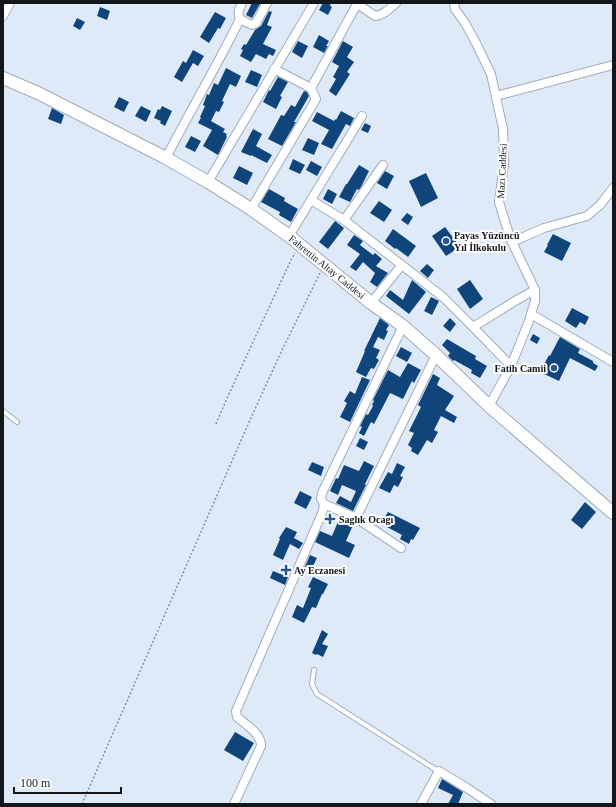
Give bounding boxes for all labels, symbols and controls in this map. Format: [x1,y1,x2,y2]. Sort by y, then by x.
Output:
street label: Mazı Caddesi [495,143,509,199]
place label: Payas Yüzüncü Yıl İlkokulu [454,230,520,253]
street label: Fahrettin Altay Caddesi [287,233,368,301]
marker: Payas Yüzüncü Yıl İlkokulu [441,236,451,246]
place label: Fatih Camii [495,363,546,374]
marker: Fatih Camii [549,363,559,373]
marker: Saglık Ocagı [324,513,336,525]
place label: Saglık Ocagı [339,514,393,525]
marker: Ay Eczanesi [281,565,291,575]
place label: Ay Eczanesi [294,565,345,576]
scale bar [14,769,121,795]
text: 100 m [20,776,51,790]

